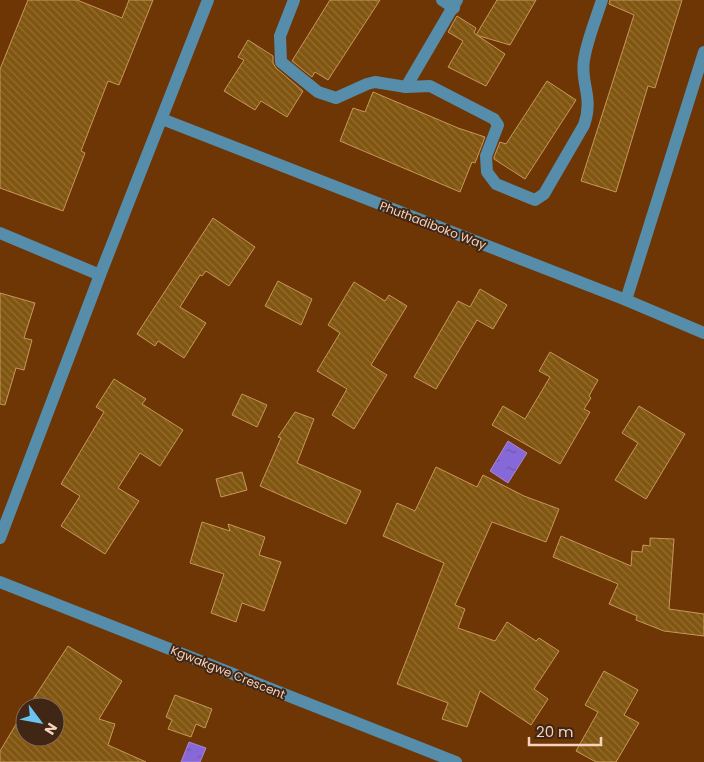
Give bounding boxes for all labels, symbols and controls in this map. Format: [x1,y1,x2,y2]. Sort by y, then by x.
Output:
street label: Phuthadiboko Way [377,197,489,253]
street label: Kgwakgwe Crescent [168,641,288,703]
north arrow [15,697,65,747]
scale bar [529,714,602,746]
text: N [40,719,62,739]
text: 20 m [536,721,574,742]

